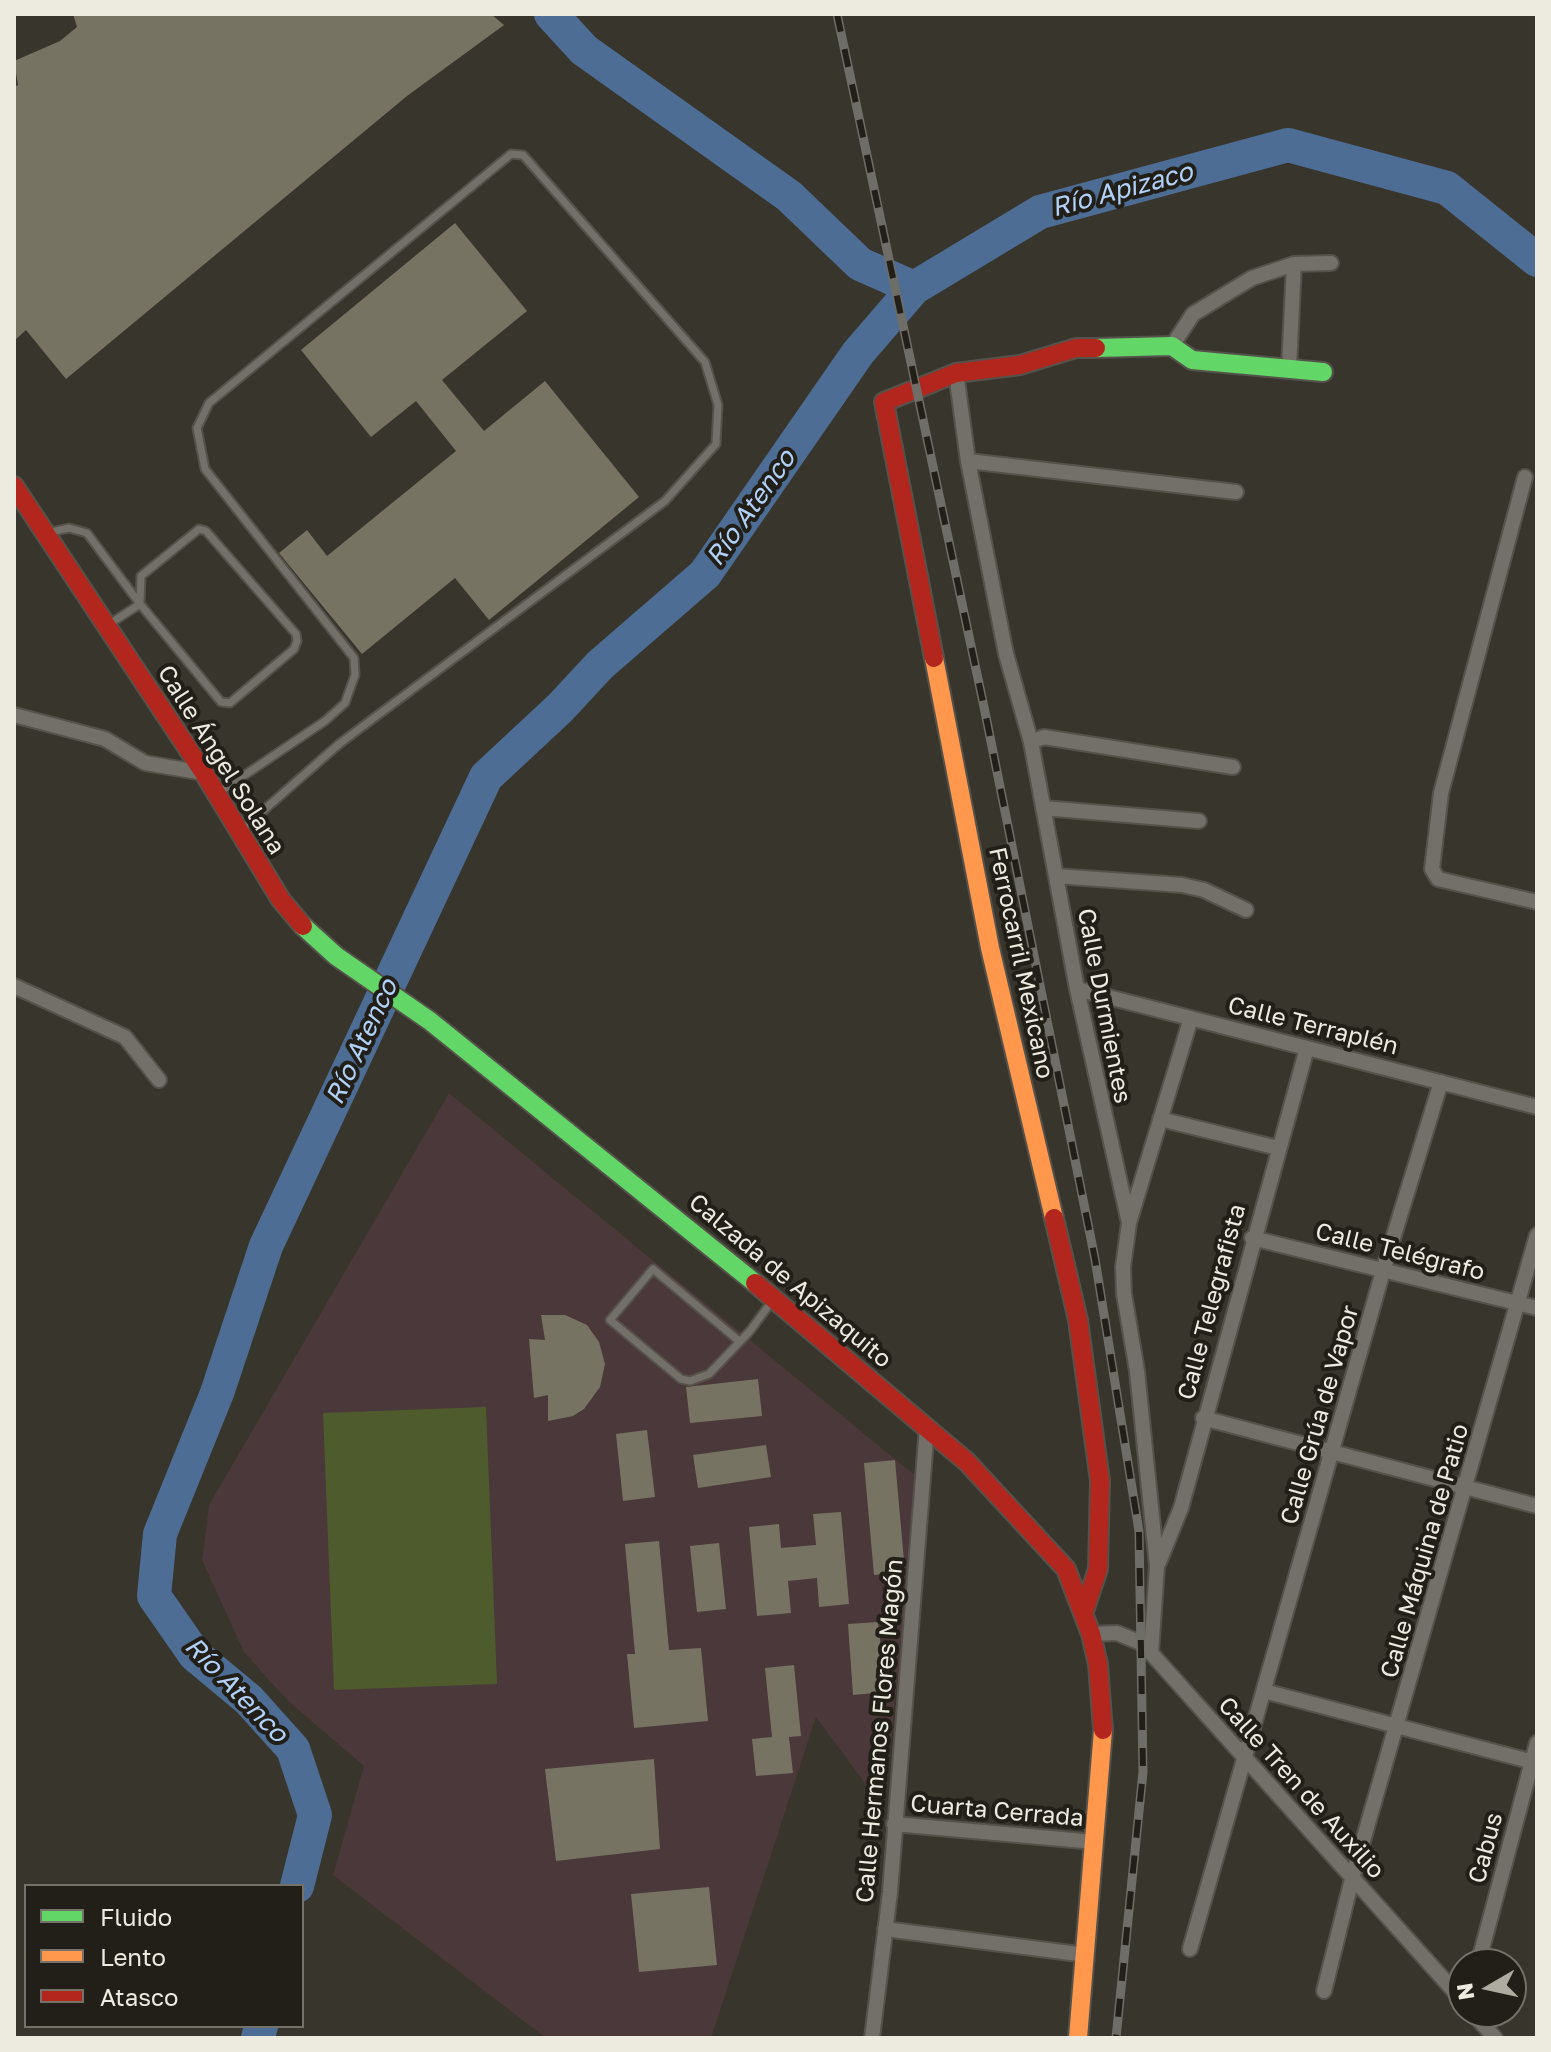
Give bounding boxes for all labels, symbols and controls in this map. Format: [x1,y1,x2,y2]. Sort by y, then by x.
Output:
water label: Río Apizaco [1048,156,1196,224]
water label: Río Atenco [700,444,802,572]
street label: Calle Ángel Solana [151,660,291,860]
street label: Ferrocarril Mexicano [982,845,1060,1081]
street label: Calle Durmientes [1071,906,1137,1106]
water label: Río Atenco [319,975,405,1109]
street label: Calle Terraplén [1225,991,1401,1061]
street label: Calzada de Apizaquito [683,1188,897,1374]
street label: Calle Telegrafista [1172,1201,1252,1403]
street label: Calle Telégrafo [1312,1217,1488,1287]
street label: Calle Grúa de Vapor [1275,1302,1365,1528]
street label: Calle Máquina de Patio [1375,1421,1475,1681]
street label: Calle Hermanos Flores Magón [851,1558,909,1904]
water label: Río Atenco [178,1631,294,1749]
street label: Calle Tren de Auxilio [1212,1691,1390,1885]
street label: Cuarta Cerrada [909,1789,1085,1833]
street label: Cabus [1463,1810,1509,1886]
legend [24,1884,304,2028]
text: Fluido [100,1902,172,1931]
text: Lento [100,1942,166,1971]
north arrow [1447,1948,1527,2028]
text: N [1450,1981,1479,2002]
text: Atasco [100,1982,178,2011]

